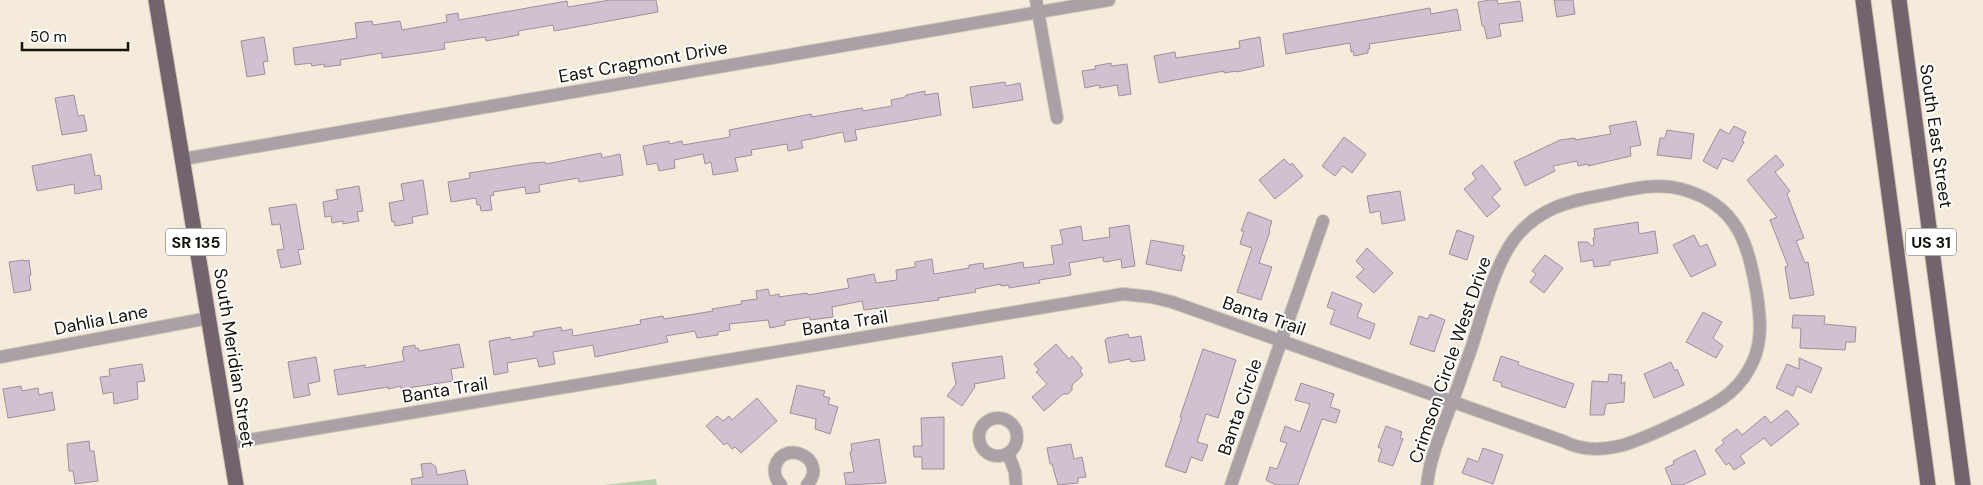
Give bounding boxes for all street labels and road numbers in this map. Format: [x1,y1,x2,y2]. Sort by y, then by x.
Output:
street label: East Cragmont Drive [557,35,729,89]
street label: South East Street [1914,62,1958,210]
road number: SR 135 [166,228,226,256]
road number: US 31 [1906,228,1956,256]
street label: Crimson Circle West Drive [1403,253,1497,467]
street label: South Meridian Street [208,266,260,450]
street label: Banta Trail [1219,291,1309,341]
street label: Dahlia Lane [52,299,150,341]
street label: Banta Trail [800,304,890,342]
street label: Banta Circle [1212,355,1268,459]
street label: Banta Trail [400,371,490,409]

